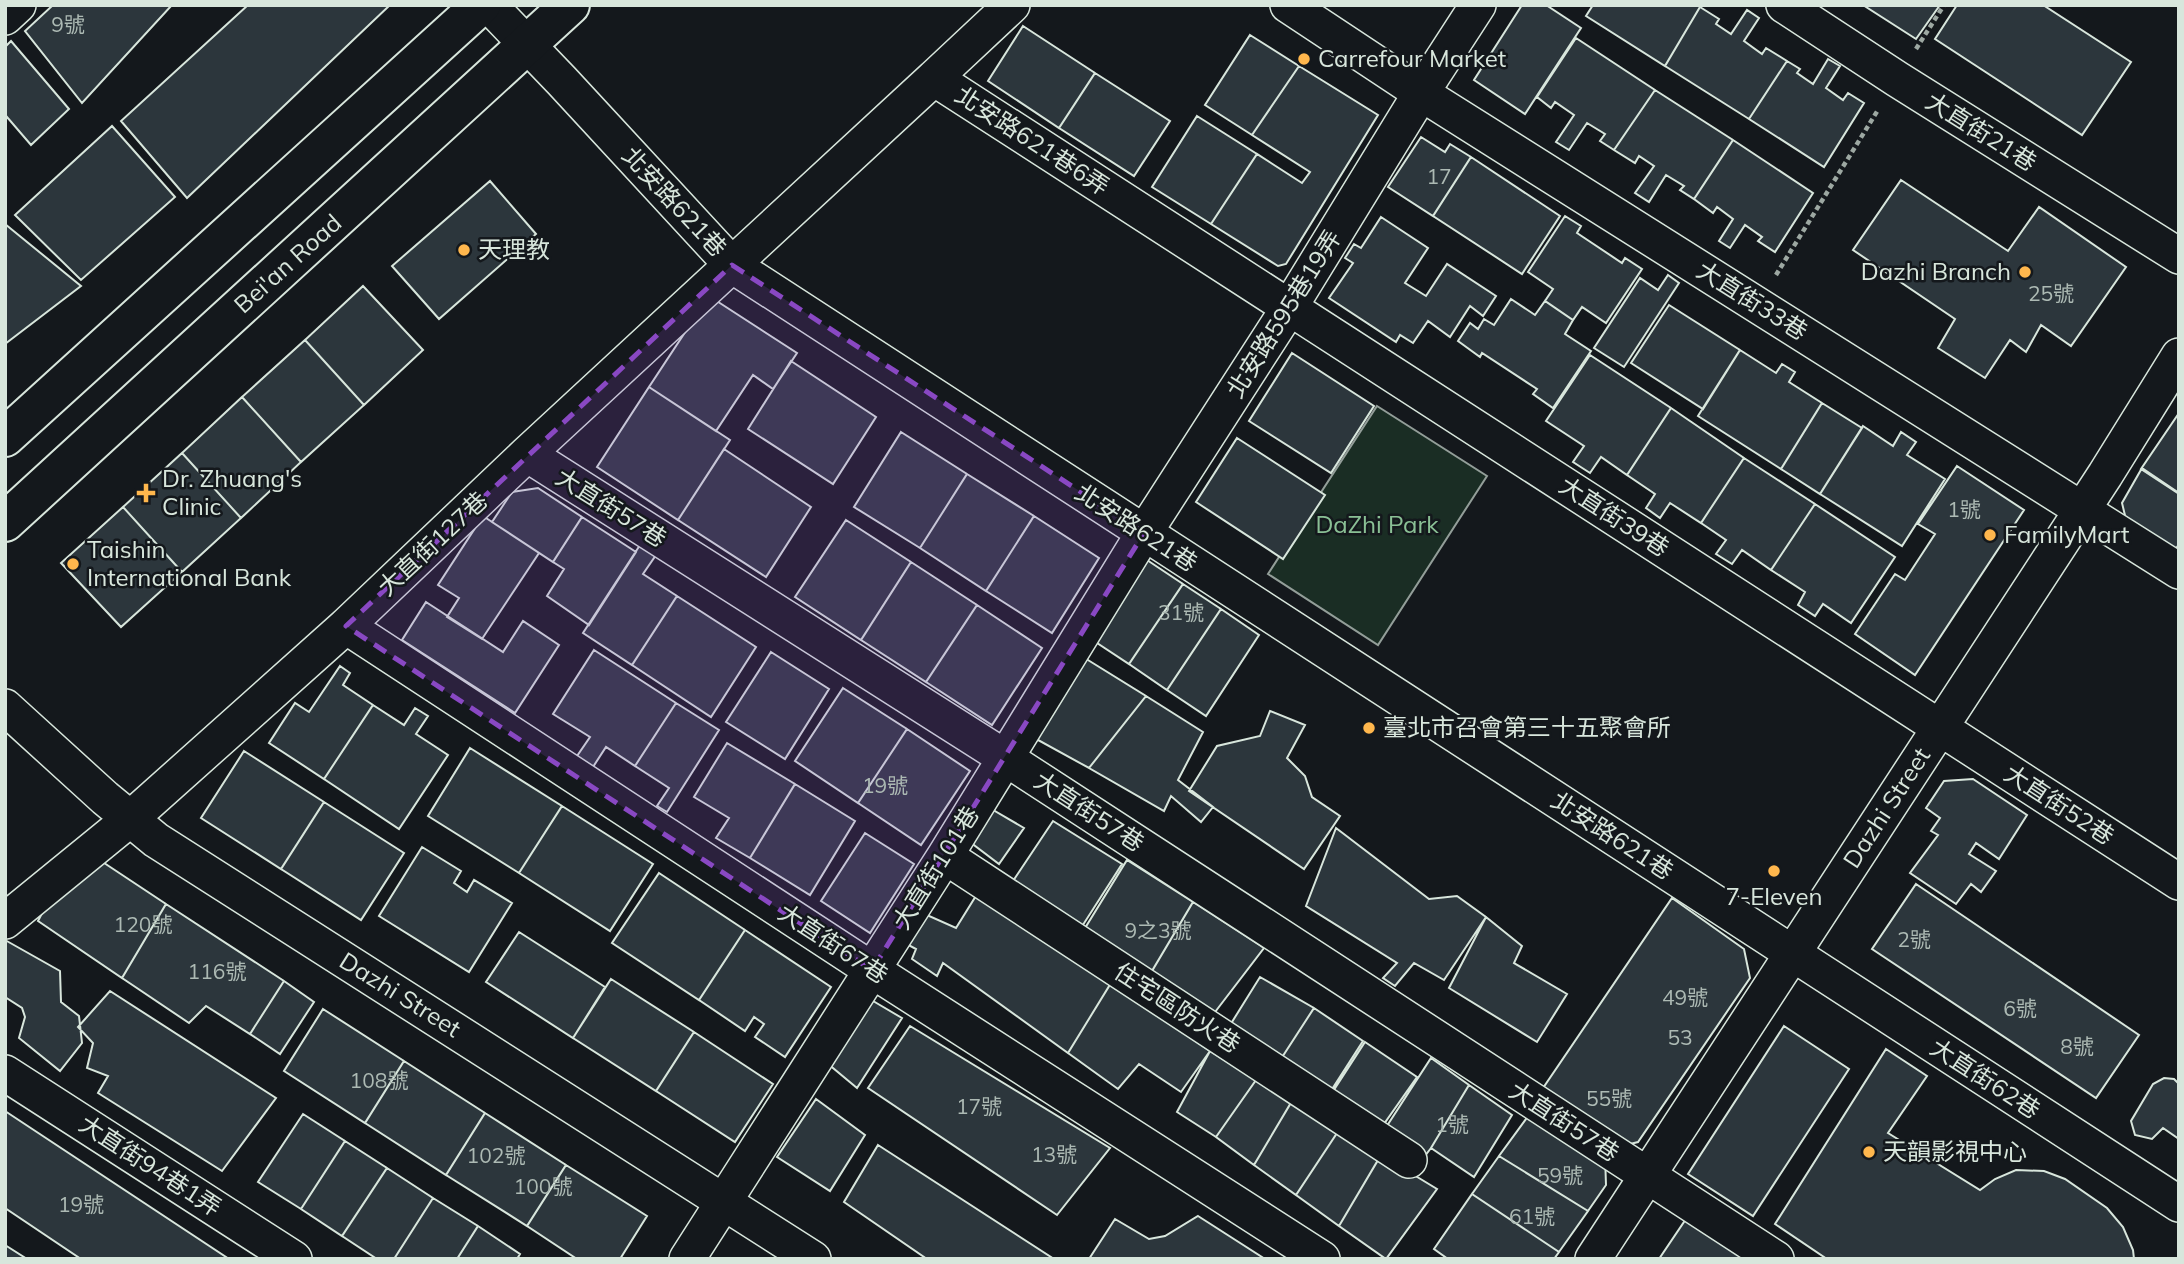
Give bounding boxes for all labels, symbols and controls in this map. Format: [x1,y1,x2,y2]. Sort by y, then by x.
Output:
house number: 9號 [51,11,85,37]
place label: Carrefour Market [1318,43,1506,73]
marker: Carrefour Market [1296,51,1312,67]
street label: 北安路621巷6弄 [950,79,1115,201]
street label: 大直街21巷 [1921,85,2042,177]
street label: 北安路621巷 [616,140,733,262]
house number: 17 [1426,163,1452,189]
street label: Bei'an Road [228,207,347,319]
street label: 北安路595巷19弄 [1220,224,1347,403]
place label: 天理教 [478,234,550,264]
marker: 天理教 [456,242,472,258]
street label: 大直街33巷 [1692,254,1813,346]
place label: Dazhi Branch [1861,256,2011,286]
marker: Dazhi Branch [2017,264,2033,280]
house number: 25號 [2028,280,2074,306]
street label: 大直街57巷 [551,461,672,553]
place label: Dr. Zhuang's Clinic [162,463,302,521]
street label: 大直街39巷 [1554,470,1675,563]
street label: 北安路621巷 [1070,477,1203,578]
marker: Dr. Zhuang's Clinic [136,483,156,503]
street label: 大直街127巷 [371,485,493,602]
house number: 1號 [1947,496,1981,522]
park label: DaZhi Park [1315,509,1439,539]
place label: FamilyMart [2004,519,2129,549]
marker: FamilyMart [1982,527,1998,543]
place label: Taishin International Bank [87,534,292,592]
marker: Taishin International Bank [65,556,81,572]
house number: 31號 [1158,599,1204,625]
place label: 臺北市召會第三十五聚會所 [1383,712,1671,742]
marker: 臺北市召會第三十五聚會所 [1361,720,1377,736]
street label: Dazhi Street [1836,742,1936,873]
street label: 大直街52巷 [1999,758,2120,851]
street label: 大直街57巷 [1029,765,1150,858]
house number: 19號 [862,772,908,798]
street label: 北安路621巷 [1546,785,1679,886]
street label: 大直街101巷 [886,800,985,934]
marker: 7-Eleven [1766,863,1782,879]
place label: 7-Eleven [1725,881,1823,911]
street label: 大直街67巷 [773,897,894,990]
house number: 120號 [114,911,172,937]
house number: 9之3號 [1124,917,1192,943]
house number: 2號 [1897,926,1931,952]
street label: Dazhi Street [334,945,467,1043]
street label: 住宅區防火巷 [1109,955,1246,1059]
house number: 116號 [188,958,246,984]
house number: 49號 [1662,984,1708,1010]
house number: 6號 [2003,995,2037,1021]
house number: 53 [1667,1024,1693,1050]
street label: 大直街62巷 [1925,1032,2046,1125]
house number: 8號 [2060,1033,2094,1059]
house number: 108號 [350,1067,408,1093]
street label: 大直街57巷 [1504,1075,1625,1168]
house number: 55號 [1586,1085,1632,1111]
house number: 17號 [956,1093,1002,1119]
street label: 大直街94巷1弄 [74,1108,227,1222]
house number: 1號 [1435,1111,1469,1137]
place label: 天韻影視中心 [1883,1136,2027,1166]
house number: 13號 [1031,1141,1077,1167]
house number: 102號 [467,1142,525,1168]
marker: 天韻影視中心 [1861,1144,1877,1160]
house number: 59號 [1537,1162,1583,1188]
house number: 100號 [514,1173,572,1199]
house number: 19號 [58,1191,104,1217]
house number: 61號 [1509,1203,1555,1229]

